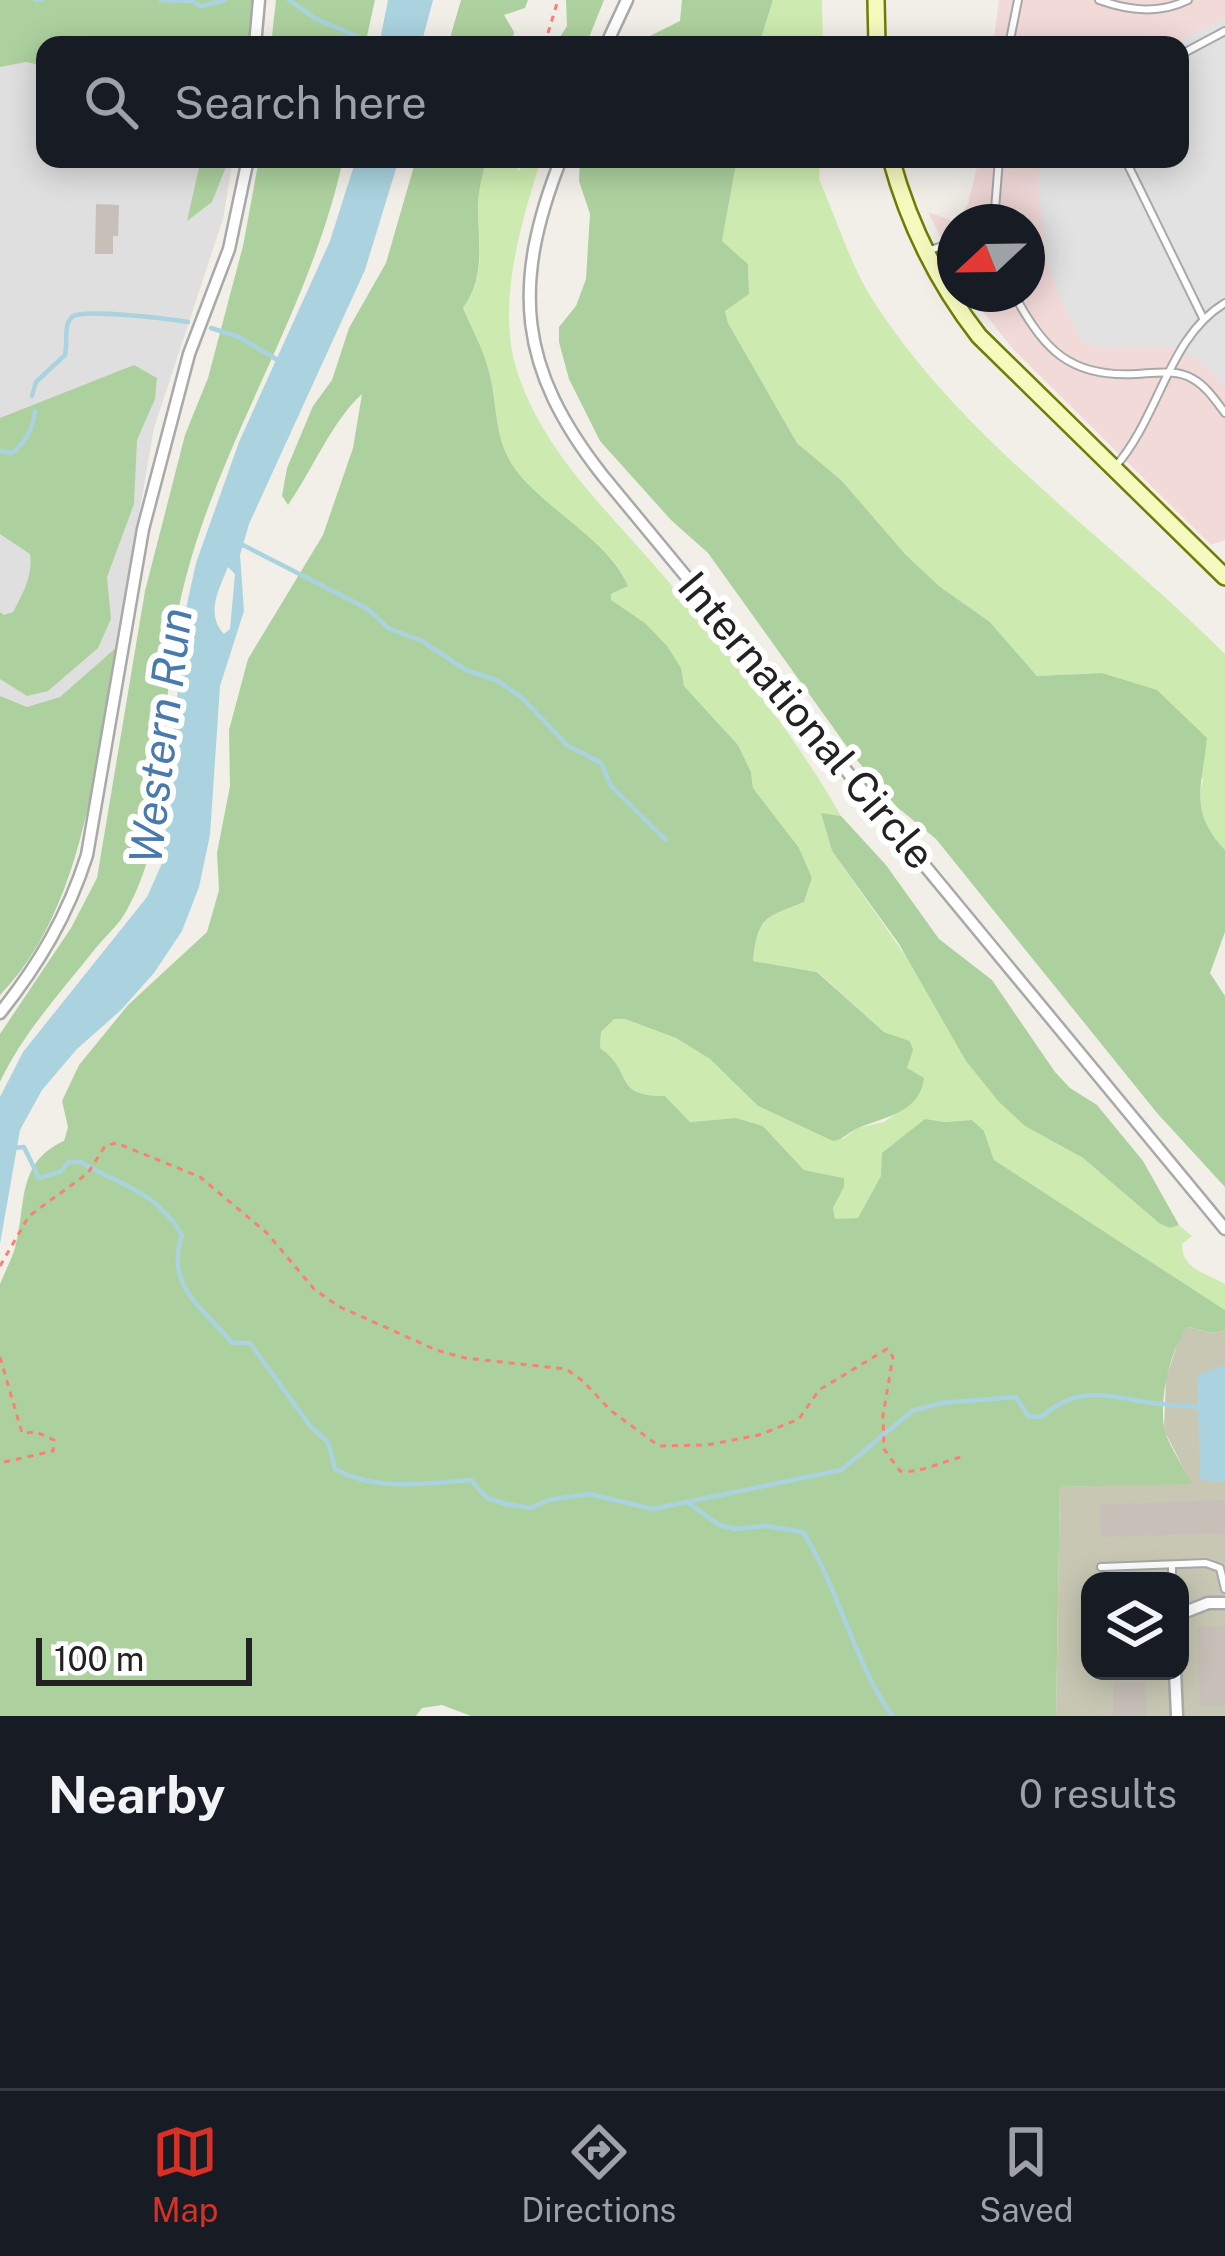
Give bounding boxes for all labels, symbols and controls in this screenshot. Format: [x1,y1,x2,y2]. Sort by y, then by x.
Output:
search box [36,36,1189,168]
icon: search [78,69,144,135]
text: Search here [174,76,427,129]
north arrow [937,204,1045,312]
street label: International Circle [669,562,945,878]
water label: Western Run [118,605,202,867]
map controls [1081,1572,1189,1680]
button: layers [1081,1572,1189,1680]
scale bar [36,1632,252,1685]
text: 100 m [54,1640,144,1678]
text: Nearby [48,1765,225,1824]
text: 0 results [1019,1771,1177,1817]
tab: Map [151,2119,218,2229]
tab: Directions [521,2119,676,2229]
tab: Saved [979,2119,1074,2229]

